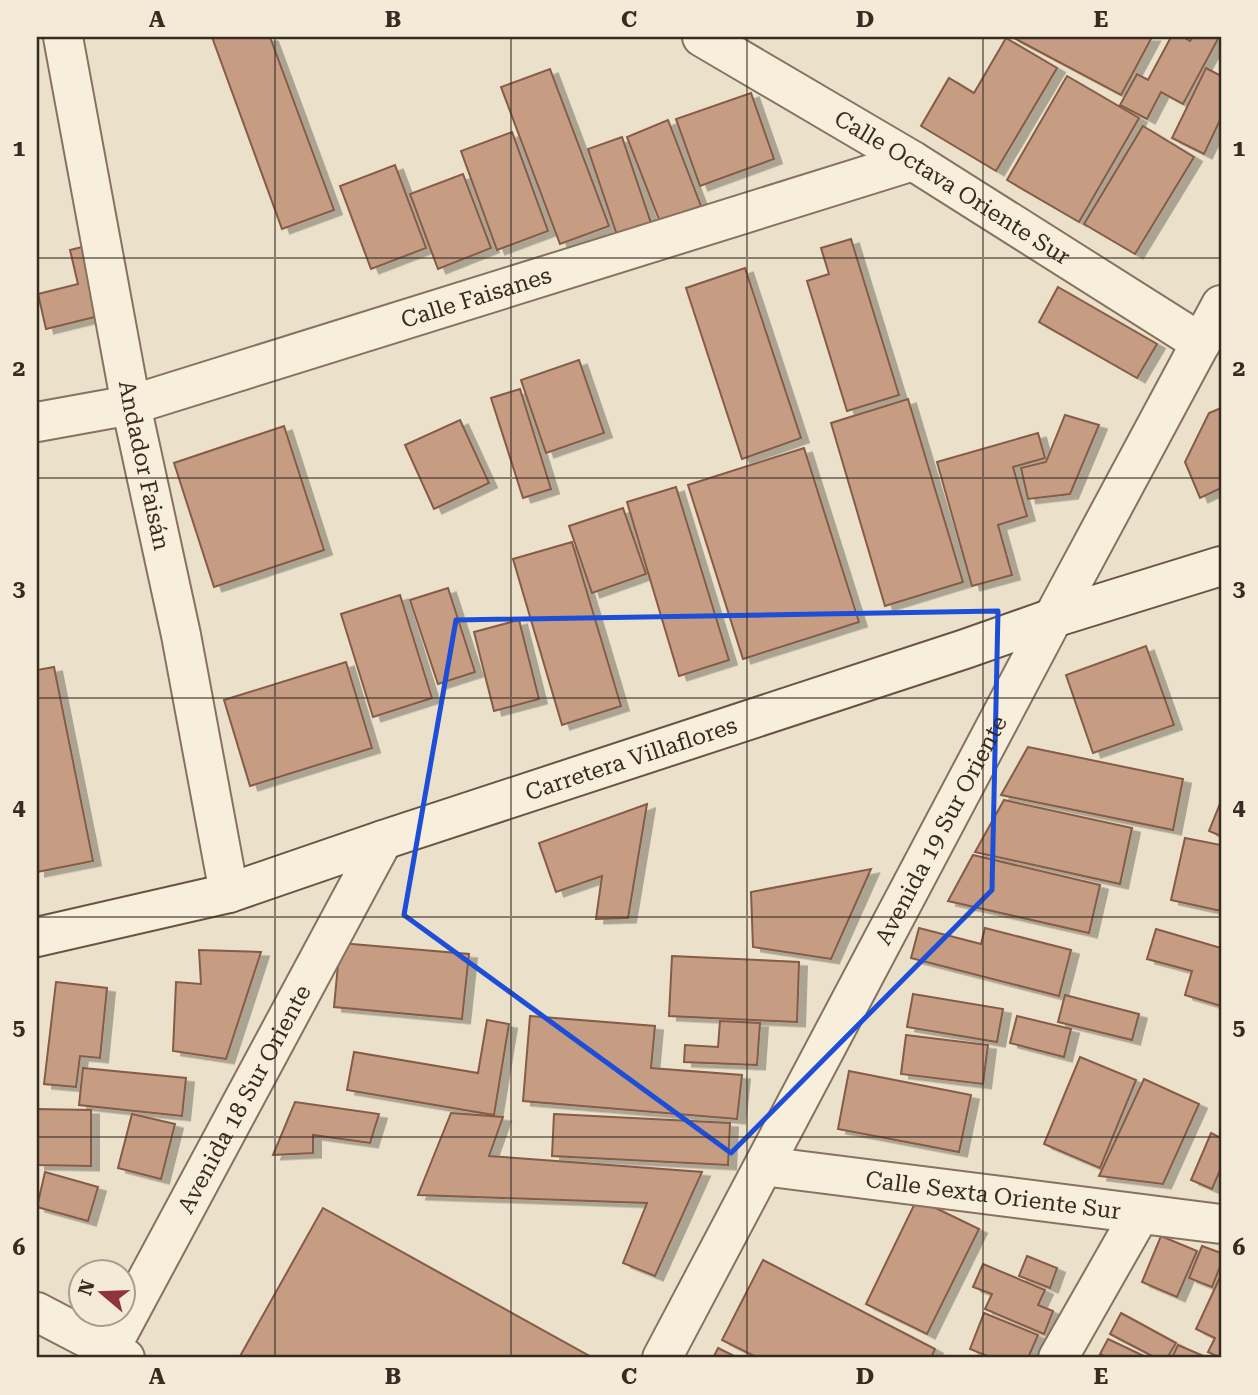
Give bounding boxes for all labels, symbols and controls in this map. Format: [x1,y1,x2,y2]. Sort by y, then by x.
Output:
text: A [149,6,166,33]
text: B [385,6,401,33]
text: C [621,6,637,33]
text: D [856,6,874,33]
text: E [1094,6,1108,33]
street label: Calle Octava Oriente Sur [830,104,1075,270]
text: 1 [13,135,26,162]
text: 1 [1233,135,1246,162]
street label: Calle Faisanes [398,261,555,333]
text: 2 [13,355,25,382]
text: 2 [1233,355,1245,382]
street label: Andador Faisán [113,378,176,553]
text: 3 [13,575,26,602]
text: 3 [1233,575,1246,602]
street label: Carretera Villaflores [522,711,741,806]
street label: Avenida 19 Sur Oriente [869,711,1012,949]
text: 4 [13,794,26,821]
text: 4 [1233,794,1246,821]
street label: Avenida 18 Sur Oriente [172,980,316,1218]
text: 5 [13,1014,26,1041]
text: 5 [1233,1014,1246,1041]
street label: Calle Sexta Oriente Sur [864,1166,1122,1225]
text: 6 [13,1234,26,1261]
text: 6 [1233,1234,1246,1261]
north arrow [66,1258,136,1328]
text: N [73,1277,100,1298]
text: A [149,1363,166,1390]
text: B [385,1363,401,1390]
text: C [621,1363,637,1390]
text: D [856,1363,874,1390]
text: E [1094,1363,1108,1390]

